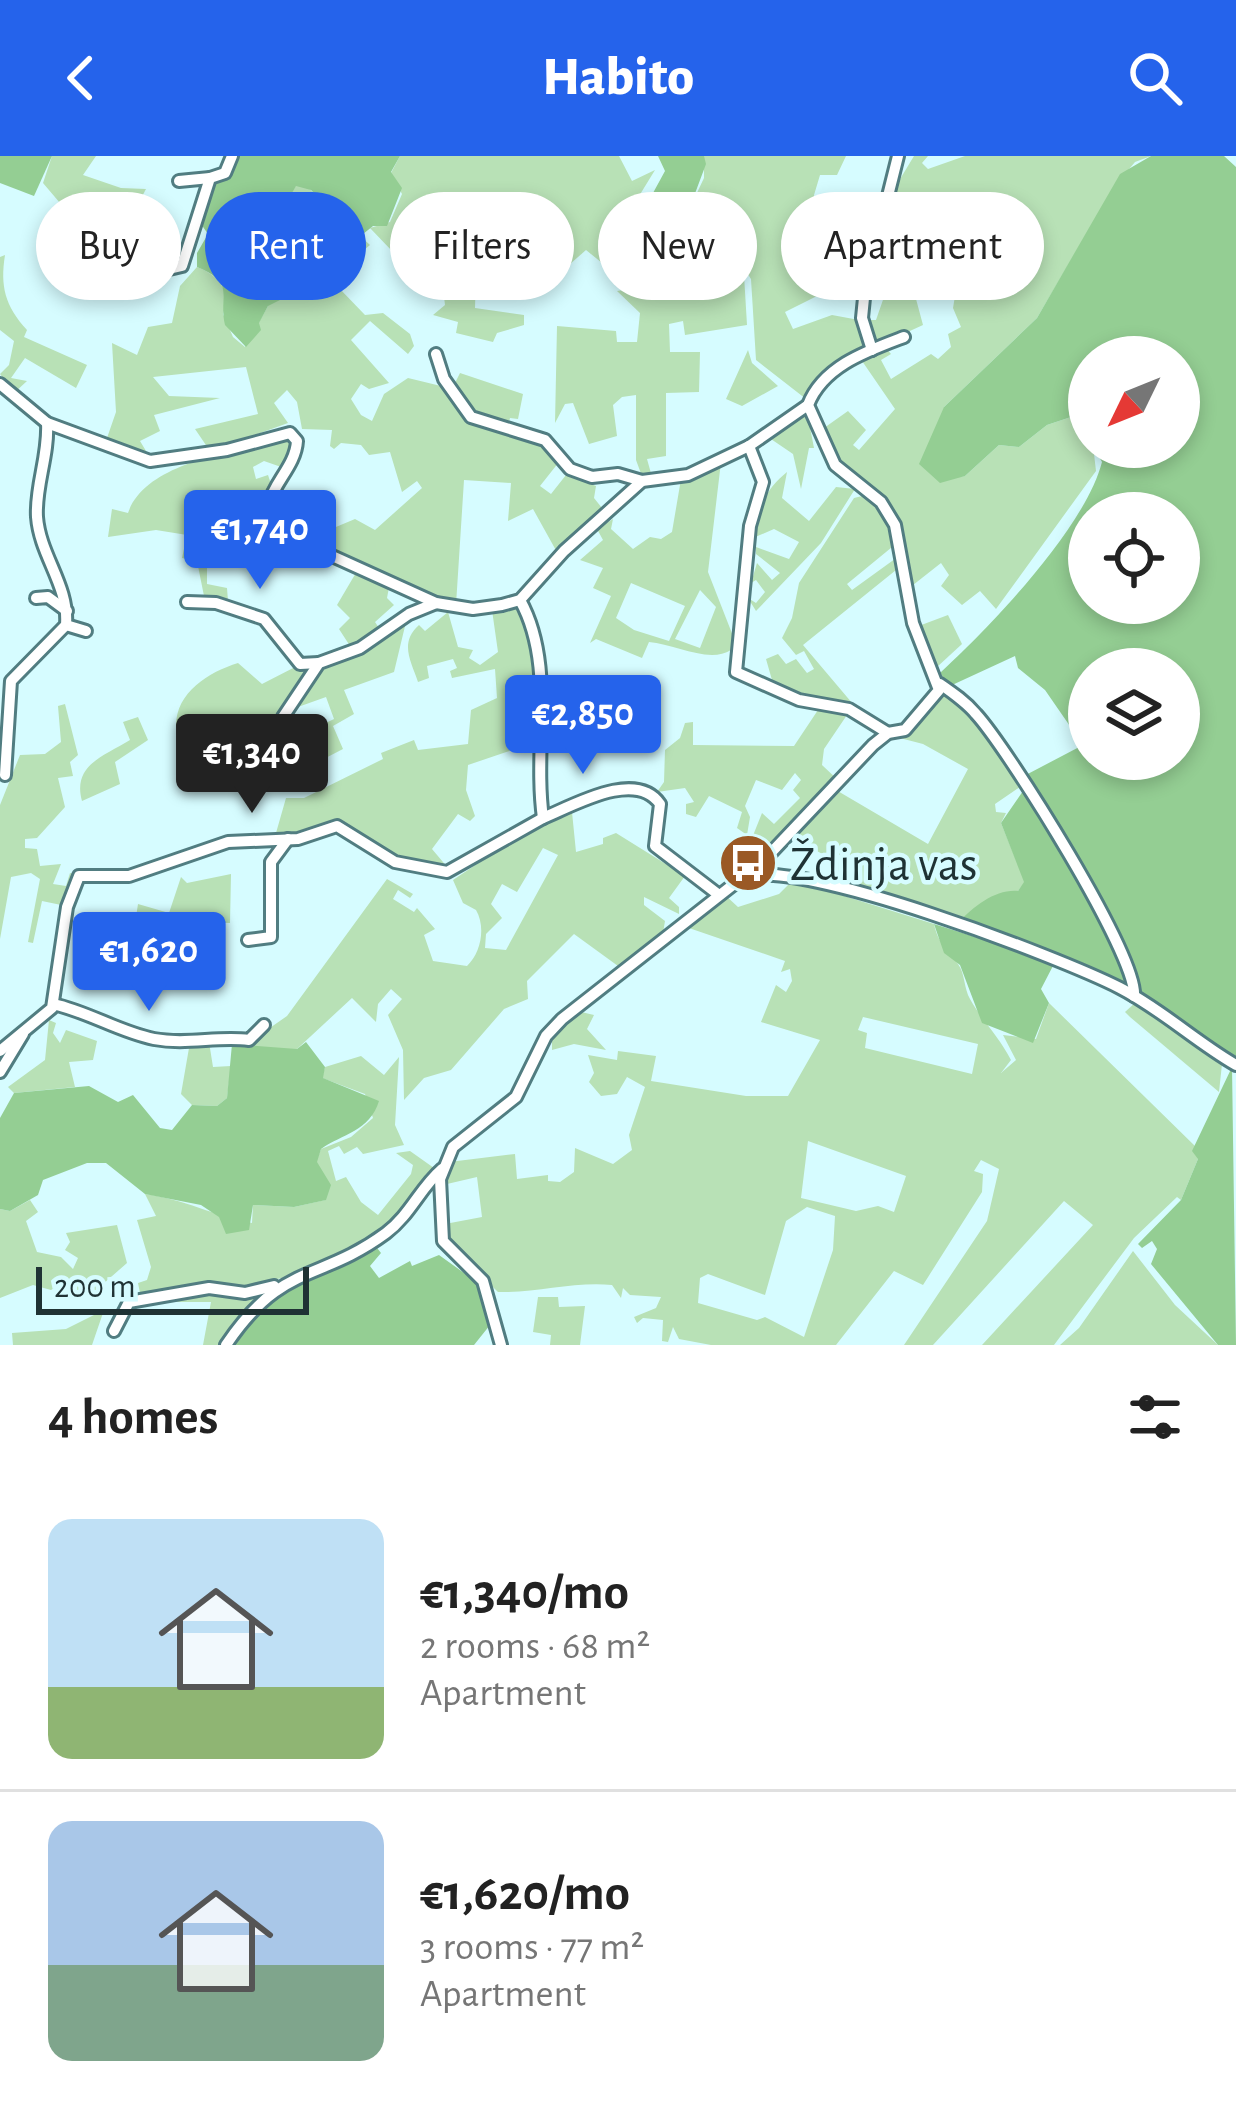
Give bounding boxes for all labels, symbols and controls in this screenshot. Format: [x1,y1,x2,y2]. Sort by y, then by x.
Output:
icon: back [48,45,114,111]
icon: search [1122,45,1188,111]
text: Habito [542,51,694,105]
chip: Buy [36,192,181,300]
chip: Rent [205,192,366,300]
chip: Filters [390,192,574,300]
chip: New [598,192,757,300]
chip: Apartment [781,192,1044,300]
north arrow [1068,336,1200,468]
map controls [1068,336,1200,780]
pin: €1,740 [162,490,358,592]
button: locate [1068,492,1200,624]
text: €1,740 [211,509,309,548]
button: layers [1068,648,1200,780]
pin: €2,850 [485,675,681,777]
text: €2,850 [532,694,634,733]
pin: €1,340 [154,714,350,816]
text: €1,340 [203,733,301,772]
bus stop icon: Ždinja vas [717,832,779,894]
place label: Ždinja vas [790,838,978,890]
pin: €1,620 [51,912,247,1014]
text: €1,620 [100,931,198,970]
scale bar [36,1261,309,1314]
text: 200 m [54,1271,136,1304]
icon: filters [1122,1384,1188,1450]
text: 4 homes [48,1392,218,1443]
icon: home [144,1567,288,1711]
text: €1,340/mo [420,1567,629,1618]
text: 2 rooms · 68 m² [420,1627,650,1666]
text: Apartment [420,1674,586,1713]
text: €1,620/mo [420,1868,630,1919]
icon: home [144,1869,288,2013]
text: 3 rooms · 77 m² [420,1928,644,1967]
text: Apartment [420,1975,586,2014]

